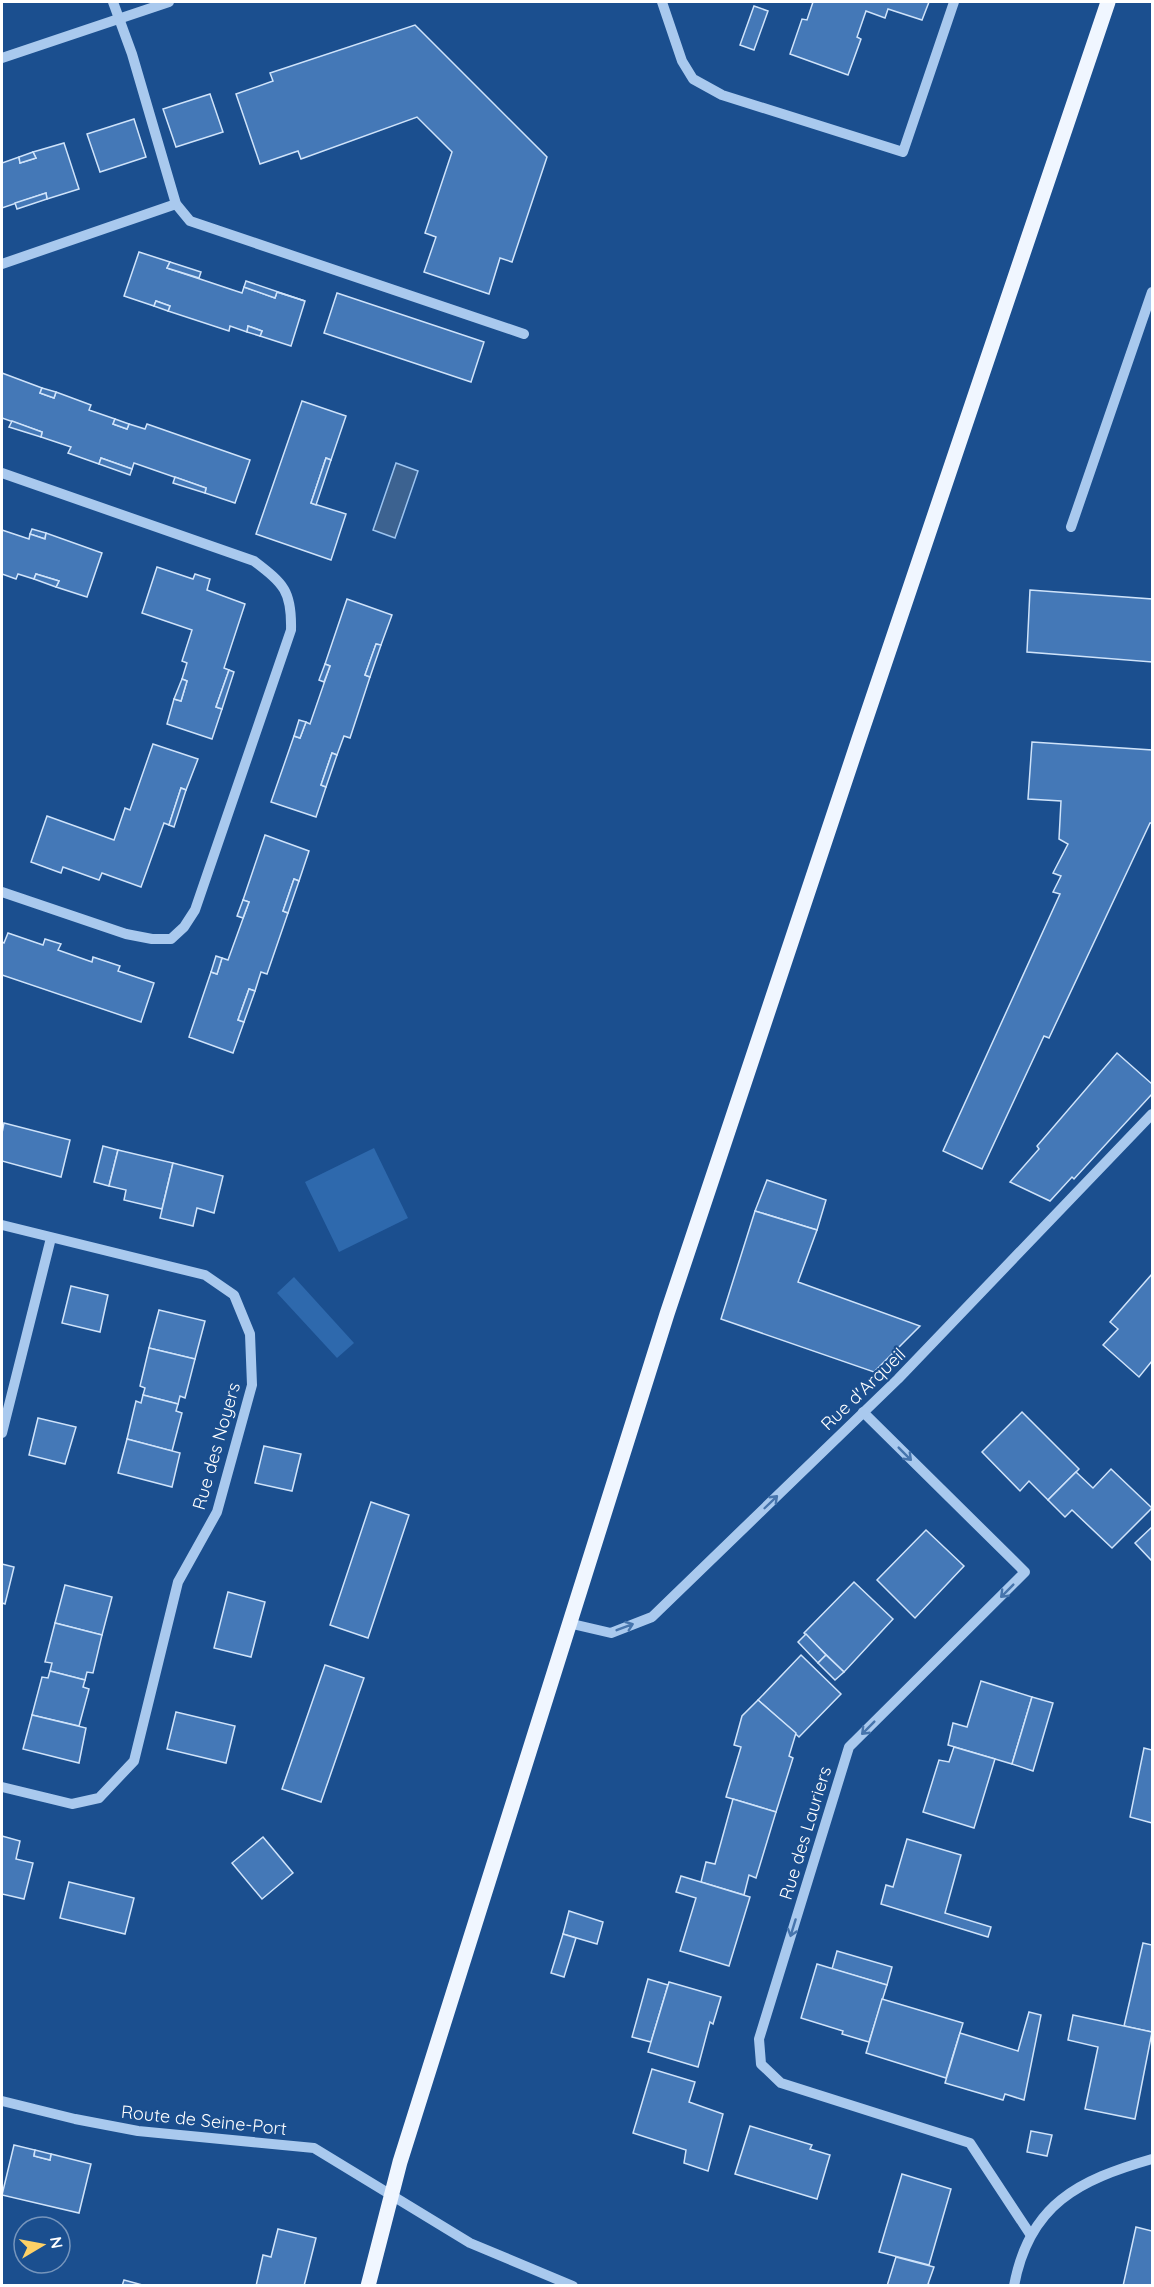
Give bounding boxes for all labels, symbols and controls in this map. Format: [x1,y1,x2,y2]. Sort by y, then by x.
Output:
street label: Rue d'Arqueil [816,1343,910,1435]
street label: Rue des Noyers [187,1380,245,1512]
one-way arrow [897,1446,912,1461]
one-way arrow [763,1494,778,1509]
one-way arrow [999,1583,1014,1598]
one-way arrow [615,1621,633,1632]
one-way arrow [861,1721,876,1736]
street label: Rue des Lauriers [774,1763,836,1903]
one-way arrow [787,1918,798,1937]
street label: Route de Seine-Port [120,2100,288,2140]
north arrow [12,2215,72,2275]
text: N [46,2235,68,2250]

